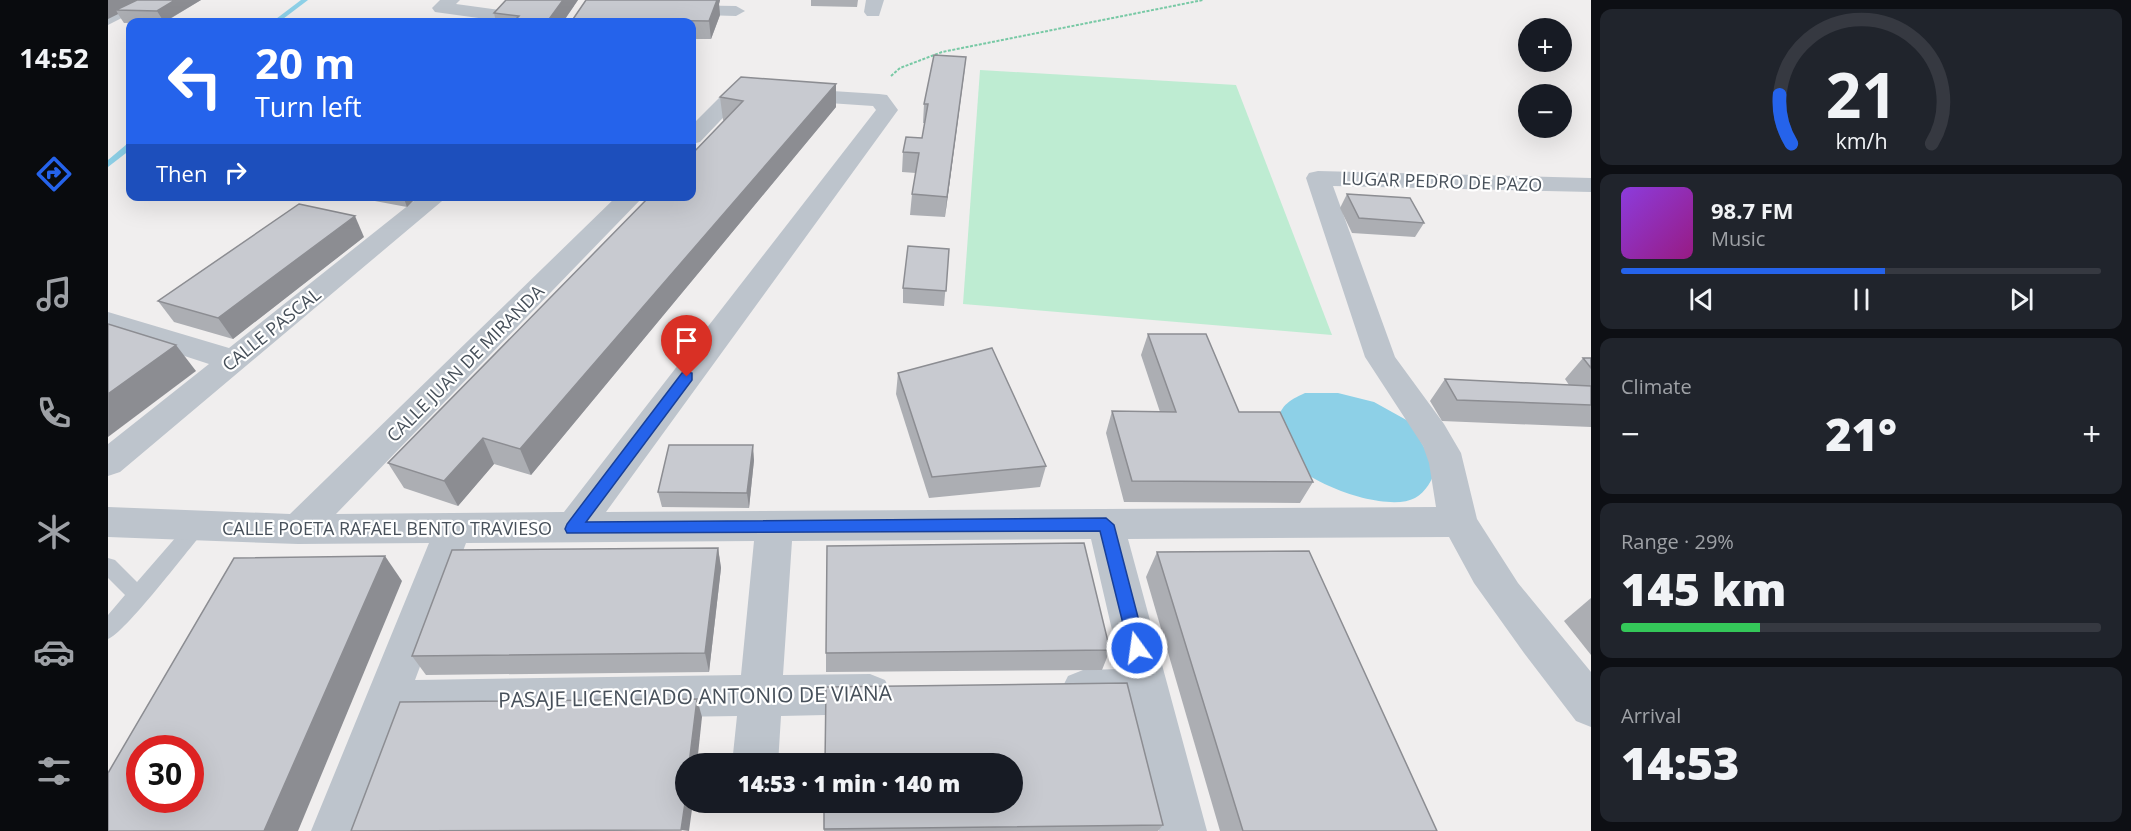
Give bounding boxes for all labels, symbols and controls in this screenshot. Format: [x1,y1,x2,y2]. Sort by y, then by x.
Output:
map controls [1518,18,1572,138]
button: + [1518,18,1572,72]
text: 20 m [255,34,355,91]
text: 14:52 [19,39,89,76]
icon: left [156,42,234,120]
text: 21 [1825,51,1897,136]
button: − [1518,84,1572,138]
text: Turn left [255,88,362,125]
text: km/h [1835,126,1887,155]
icon: directions [33,153,75,195]
icon: right [219,156,252,189]
text: Then [156,158,207,188]
street label: LUGAR PEDRO DE PAZO [1341,166,1543,196]
text: 98.7 FM [1711,195,1794,225]
text: Music [1711,225,1765,252]
icon: music [33,273,75,315]
street label: CALLE JUAN DE MIRANDA [381,279,549,447]
street label: CALLE PASCAL [217,282,325,376]
icon: previous [1685,283,1718,316]
icon: pause [1845,283,1878,316]
icon: next [2005,283,2038,316]
pin [661,315,712,377]
icon: arrive [670,324,703,357]
text: Climate [1621,373,1692,400]
icon: phone [33,392,75,434]
text: 21° [1825,403,1897,464]
text: − [1621,411,1640,456]
text: + [2082,411,2101,456]
icon: climate [33,511,75,553]
street label: CALLE POETA RAFAEL BENTO TRAVIESO [222,516,552,540]
text: Range · 29% [1621,528,1734,555]
text: 145 km [1621,558,1786,619]
position arrow [1105,616,1169,680]
icon: car [33,631,75,673]
street label: PASAJE LICENCIADO ANTONIO DE VIANA [498,679,893,713]
text: Arrival [1621,702,1681,729]
text: 14:53 [1621,732,1739,793]
speed limit sign: 30 [126,735,204,813]
icon: filters [33,750,75,792]
text: 14:53 · 1 min · 140 m [738,768,960,798]

